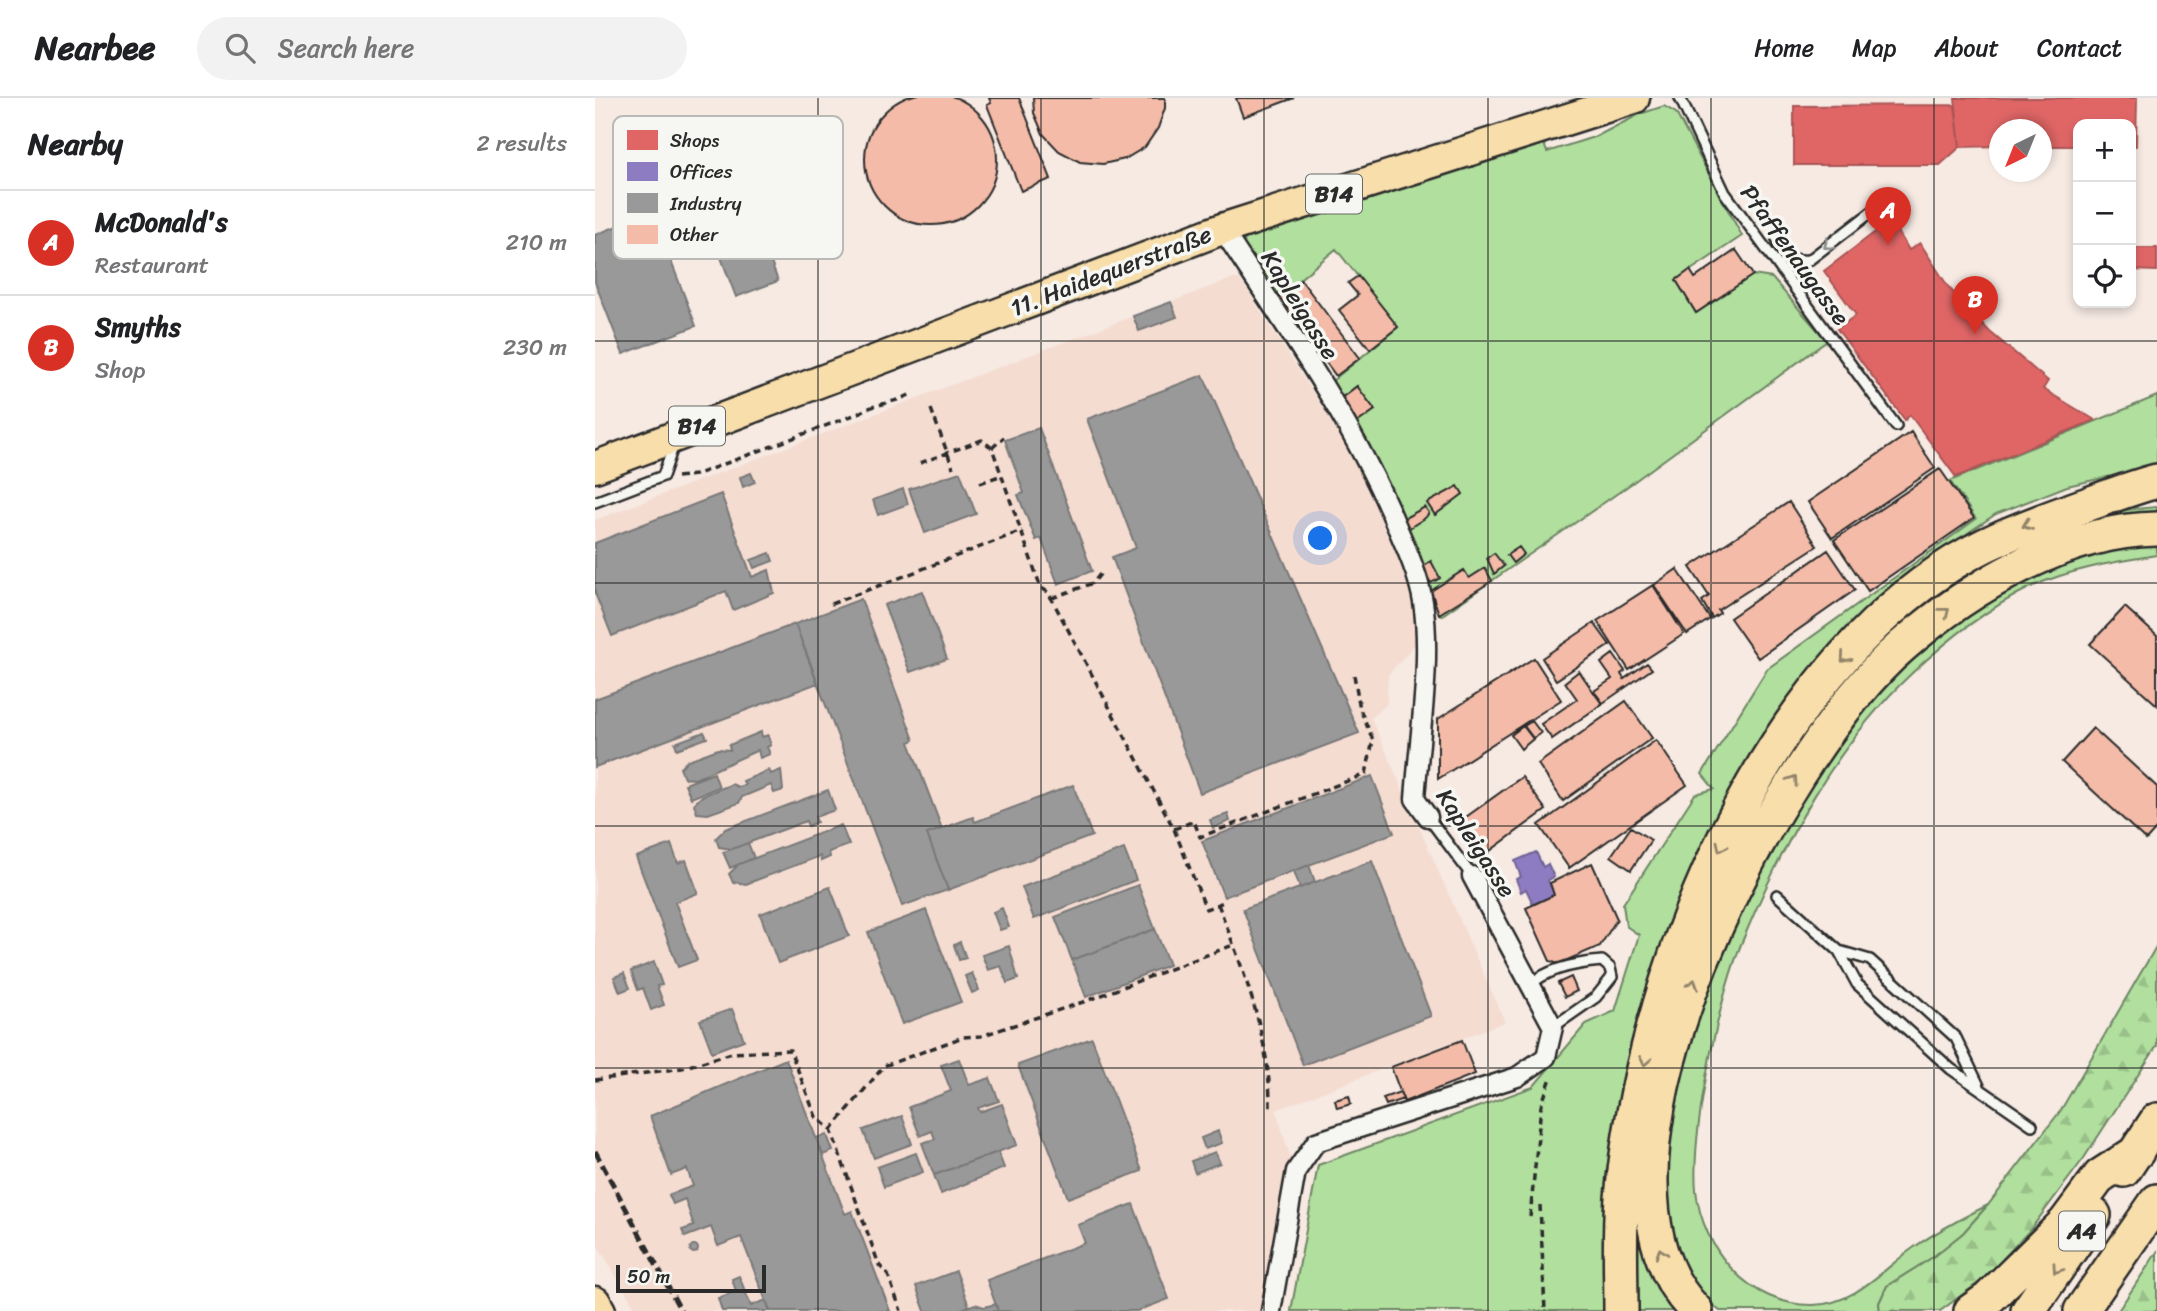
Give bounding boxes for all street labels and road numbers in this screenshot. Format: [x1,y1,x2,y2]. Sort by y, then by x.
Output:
road number: B14 [1306,174,1362,214]
street label: Pfaffenaugasse [1729,175,1861,335]
street label: 11. Haidequerstraße [1004,213,1218,329]
street label: Kapleigasse [1249,241,1351,369]
road number: B14 [669,406,725,446]
street label: Kapleigasse [1425,780,1527,906]
road number: A4 [2059,1212,2105,1250]

